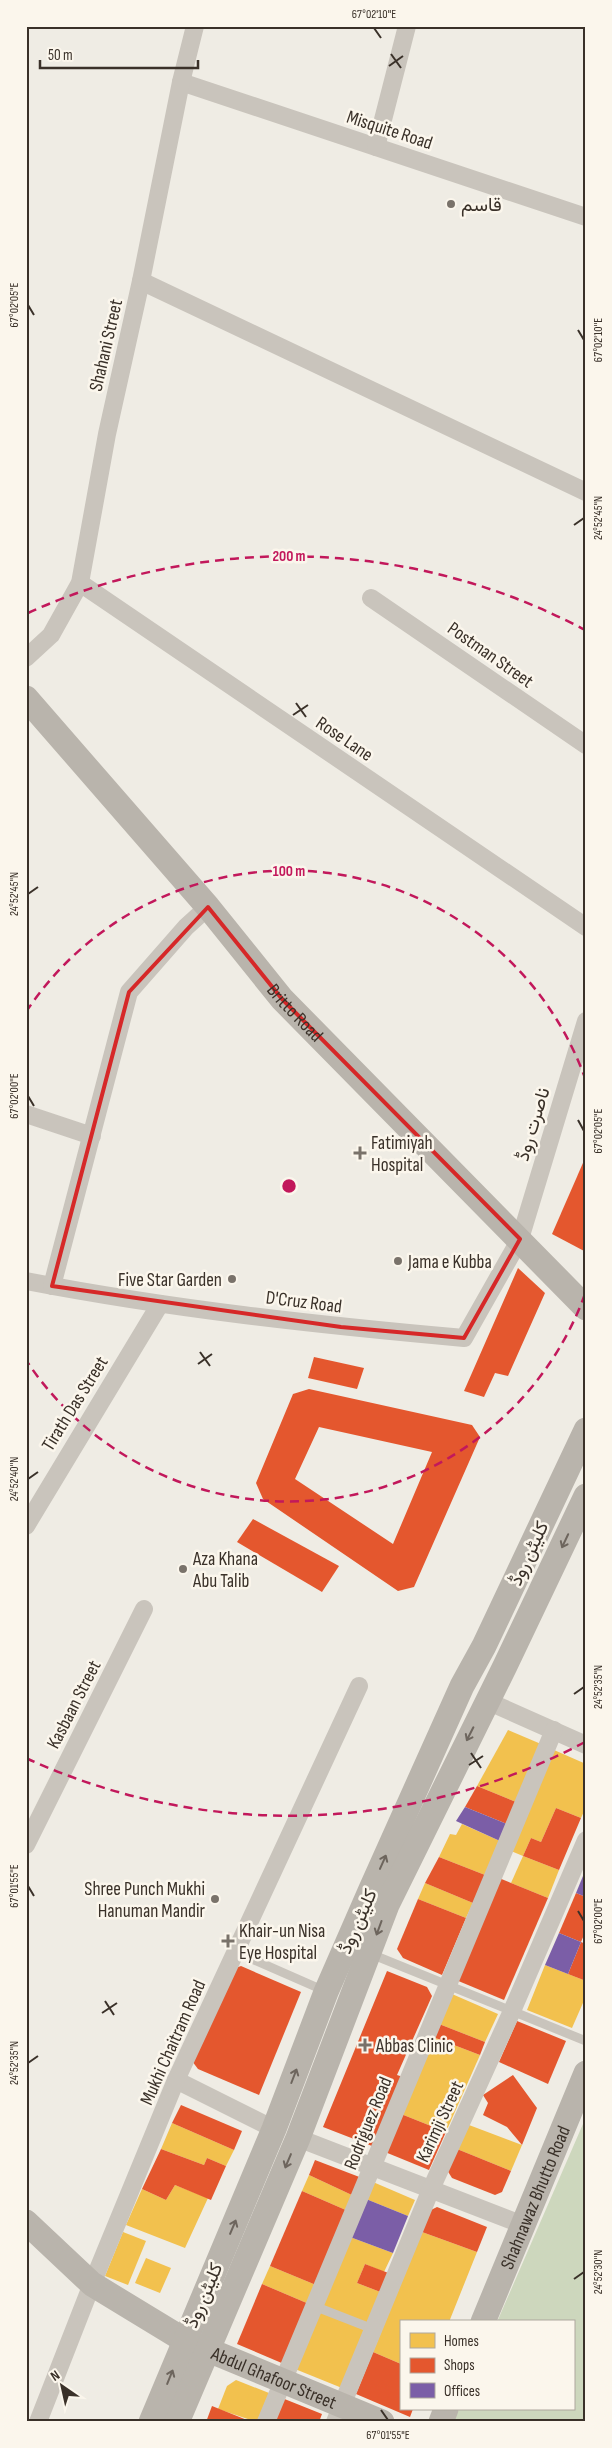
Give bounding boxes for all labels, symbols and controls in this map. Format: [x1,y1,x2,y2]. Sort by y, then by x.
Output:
text: 67°02'10"E [352,7,396,22]
scale bar [40,38,198,70]
text: 50 m [48,46,73,65]
street label: Misquite Road [344,106,435,155]
place label: قاسم [461,194,502,217]
marker: قاسم [445,198,457,210]
text: 67°02'05"E [7,283,22,327]
street label: Shahani Street [85,297,128,394]
text: 67°02'10"E [591,318,606,362]
text: 24°52'45"N [591,496,606,540]
text: 200 m [272,547,306,566]
street label: Postman Street [443,617,538,693]
street label: Rose Lane [311,712,377,767]
text: 100 m [273,862,305,881]
text: 24°52'45"N [7,872,22,916]
street label: Britto Road [261,980,327,1047]
text: 67°02'00"E [7,1073,22,1119]
street label: ناصرت روڈ [511,1085,555,1164]
text: 67°02'05"E [591,1109,606,1153]
place label: Fatimiyah Hospital [371,1132,433,1177]
marker: Fatimiyah Hospital [353,1146,367,1160]
centre of rings [280,1177,298,1195]
place label: Jama e Kubba [407,1251,492,1274]
marker: Jama e Kubba [392,1255,404,1267]
place label: Five Star Garden [118,1269,222,1292]
marker: Five Star Garden [226,1273,238,1285]
street label: D'Cruz Road [265,1286,343,1319]
street label: Tirath Das Street [37,1352,114,1455]
text: 24°52'40"N [7,1457,22,1501]
street label: کلیٹن روڈ [505,1518,554,1589]
one-way arrow [560,1533,570,1548]
place label: Aza Khana Abu Talib [192,1548,258,1593]
marker: Aza Khana Abu Talib [177,1563,189,1575]
street label: Kasbaan Street [42,1656,107,1753]
text: 24°52'35"N [591,1665,606,1709]
one-way arrow [465,1726,475,1741]
one-way arrow [379,1855,389,1870]
text: 67°01'55"E [7,1864,22,1908]
place label: Shree Punch Mukhi Hanuman Mandir [84,1878,206,1923]
street label: کلیٹن روڈ [334,1886,383,1957]
marker: Shree Punch Mukhi Hanuman Mandir [209,1893,221,1905]
text: 67°02'00"E [591,1898,606,1944]
place label: Khair-un Nisa Eye Hospital [239,1920,325,1965]
one-way arrow [374,1920,383,1935]
marker: Khair-un Nisa Eye Hospital [221,1934,235,1948]
street label: Mukhi Chaitram Road [136,1976,211,2109]
place label: Abbas Clinic [375,2035,453,2058]
marker: Abbas Clinic [358,2038,372,2052]
text: 24°52'35"N [7,2041,22,2085]
one-way arrow [290,2069,299,2085]
street label: Rodriguez Road [339,2074,397,2173]
street label: Karimji Street [412,2077,469,2166]
street label: Shahnawaz Bhutto Road [496,2123,576,2273]
one-way arrow [283,2153,293,2168]
one-way arrow [228,2220,238,2235]
text: 24°52'30"N [591,2250,606,2294]
street label: کلیٹن روڈ [180,2260,228,2331]
legend [400,2320,574,2410]
text: Homes [444,2332,479,2351]
street label: Abdul Ghafoor Street [207,2342,340,2415]
text: Shops [444,2356,475,2375]
north arrow [38,2360,88,2410]
text: N [47,2366,63,2385]
one-way arrow [166,2369,175,2384]
text: Offices [444,2382,480,2401]
text: 67°01'55"E [366,2428,410,2443]

